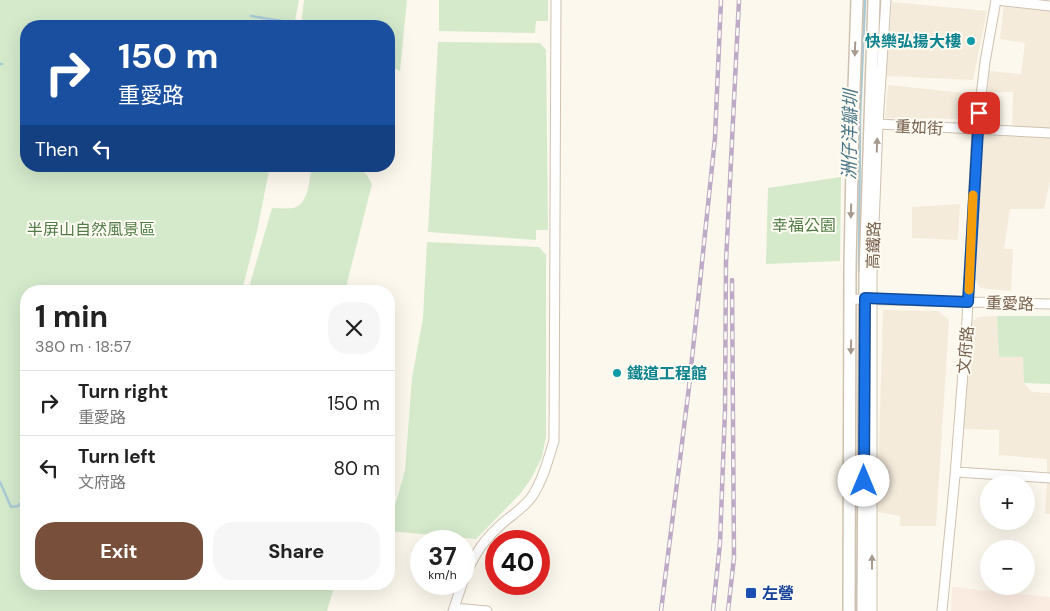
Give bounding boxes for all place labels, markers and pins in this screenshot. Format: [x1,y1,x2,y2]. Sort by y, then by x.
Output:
place label: 快樂弘揚大樓 [865,31,961,52]
marker: 快樂弘揚大樓 [965,35,977,47]
pin [958,92,1000,134]
place label: 鐵道工程館 [627,363,707,384]
marker: 鐵道工程館 [611,367,623,379]
place label: 左營 [762,583,794,604]
marker: 左營 [744,586,758,600]

